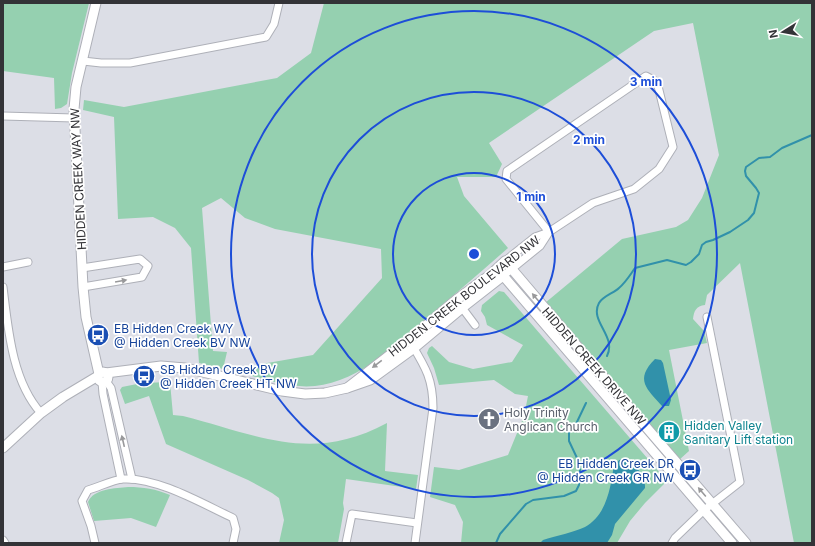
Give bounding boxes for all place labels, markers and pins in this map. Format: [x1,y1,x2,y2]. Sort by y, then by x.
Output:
centre of rings [467,247,481,261]
place label: EB Hidden Creek WY @ Hidden Creek BV NW [114,321,251,350]
bus stop icon: EB Hidden Creek WY @ Hidden Creek BV NW [85,322,111,348]
place label: SB Hidden Creek BV @ Hidden Creek HT NW [160,362,297,391]
bus stop icon: SB Hidden Creek BV @ Hidden Creek HT NW [131,363,157,389]
place label: Holy Trinity Anglican Church [504,405,598,434]
church icon: Holy Trinity Anglican Church [476,406,502,432]
place label: Hidden Valley Sanitary Lift station [684,418,793,447]
building icon: Hidden Valley Sanitary Lift station [656,419,682,445]
place label: EB Hidden Creek DR @ Hidden Creek GR NW [537,456,674,485]
bus stop icon: EB Hidden Creek DR @ Hidden Creek GR NW [677,457,703,483]

